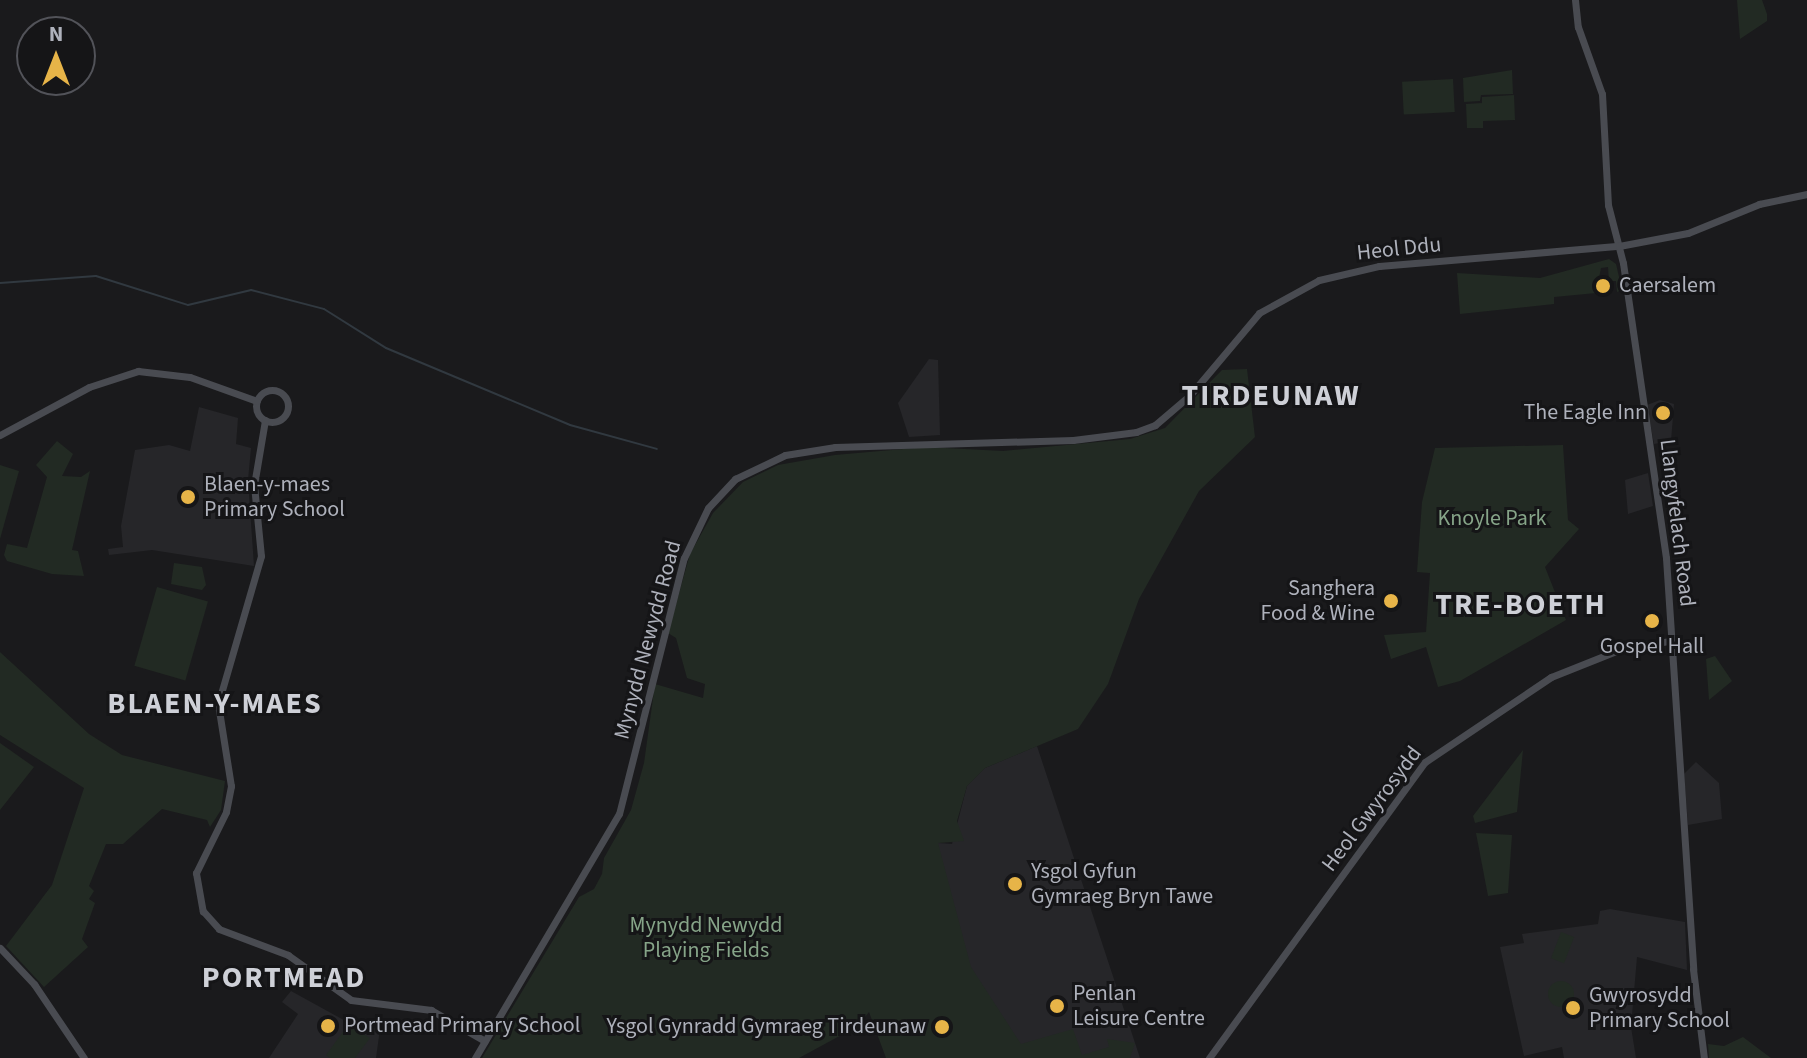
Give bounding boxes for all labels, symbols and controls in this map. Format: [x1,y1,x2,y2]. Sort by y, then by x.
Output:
north arrow [16,16,96,96]
text: N [49,18,63,50]
street label: Heol Ddu [1355,231,1443,267]
place label: Caersalem [1619,273,1716,299]
marker: Caersalem [1594,277,1612,295]
district label: TIRDEUNAW [1181,378,1361,414]
place label: The Eagle Inn [1523,400,1647,426]
marker: The Eagle Inn [1654,404,1672,422]
street label: Llangyfelach Road [1654,438,1700,608]
place label: Blaen-y-maes Primary School [204,471,345,522]
marker: Blaen-y-maes Primary School [179,488,197,506]
park label: Knoyle Park [1438,506,1546,532]
street label: Mynydd Newydd Road [609,538,687,742]
place label: Sanghera Food & Wine [1261,575,1375,626]
district label: TRE-BOETH [1435,587,1607,623]
marker: Sanghera Food & Wine [1382,592,1400,610]
marker: Gospel Hall [1643,612,1661,630]
place label: Gospel Hall [1600,634,1704,660]
district label: BLAEN-Y-MAES [107,686,323,722]
street label: Heol Gwyrosydd [1316,741,1428,877]
place label: Ysgol Gyfun Gymraeg Bryn Tawe [1031,858,1213,910]
marker: Ysgol Gyfun Gymraeg Bryn Tawe [1006,875,1024,893]
park label: Mynydd Newydd Playing Fields [629,912,783,964]
district label: PORTMEAD [202,960,366,996]
place label: Penlan Leisure Centre [1073,980,1205,1032]
place label: Gwyrosydd Primary School [1589,982,1730,1034]
marker: Penlan Leisure Centre [1048,997,1066,1015]
marker: Gwyrosydd Primary School [1564,999,1582,1017]
place label: Portmead Primary School [344,1013,580,1039]
place label: Ysgol Gynradd Gymraeg Tirdeunaw [606,1014,926,1040]
marker: Portmead Primary School [319,1017,337,1035]
marker: Ysgol Gynradd Gymraeg Tirdeunaw [933,1018,951,1036]

